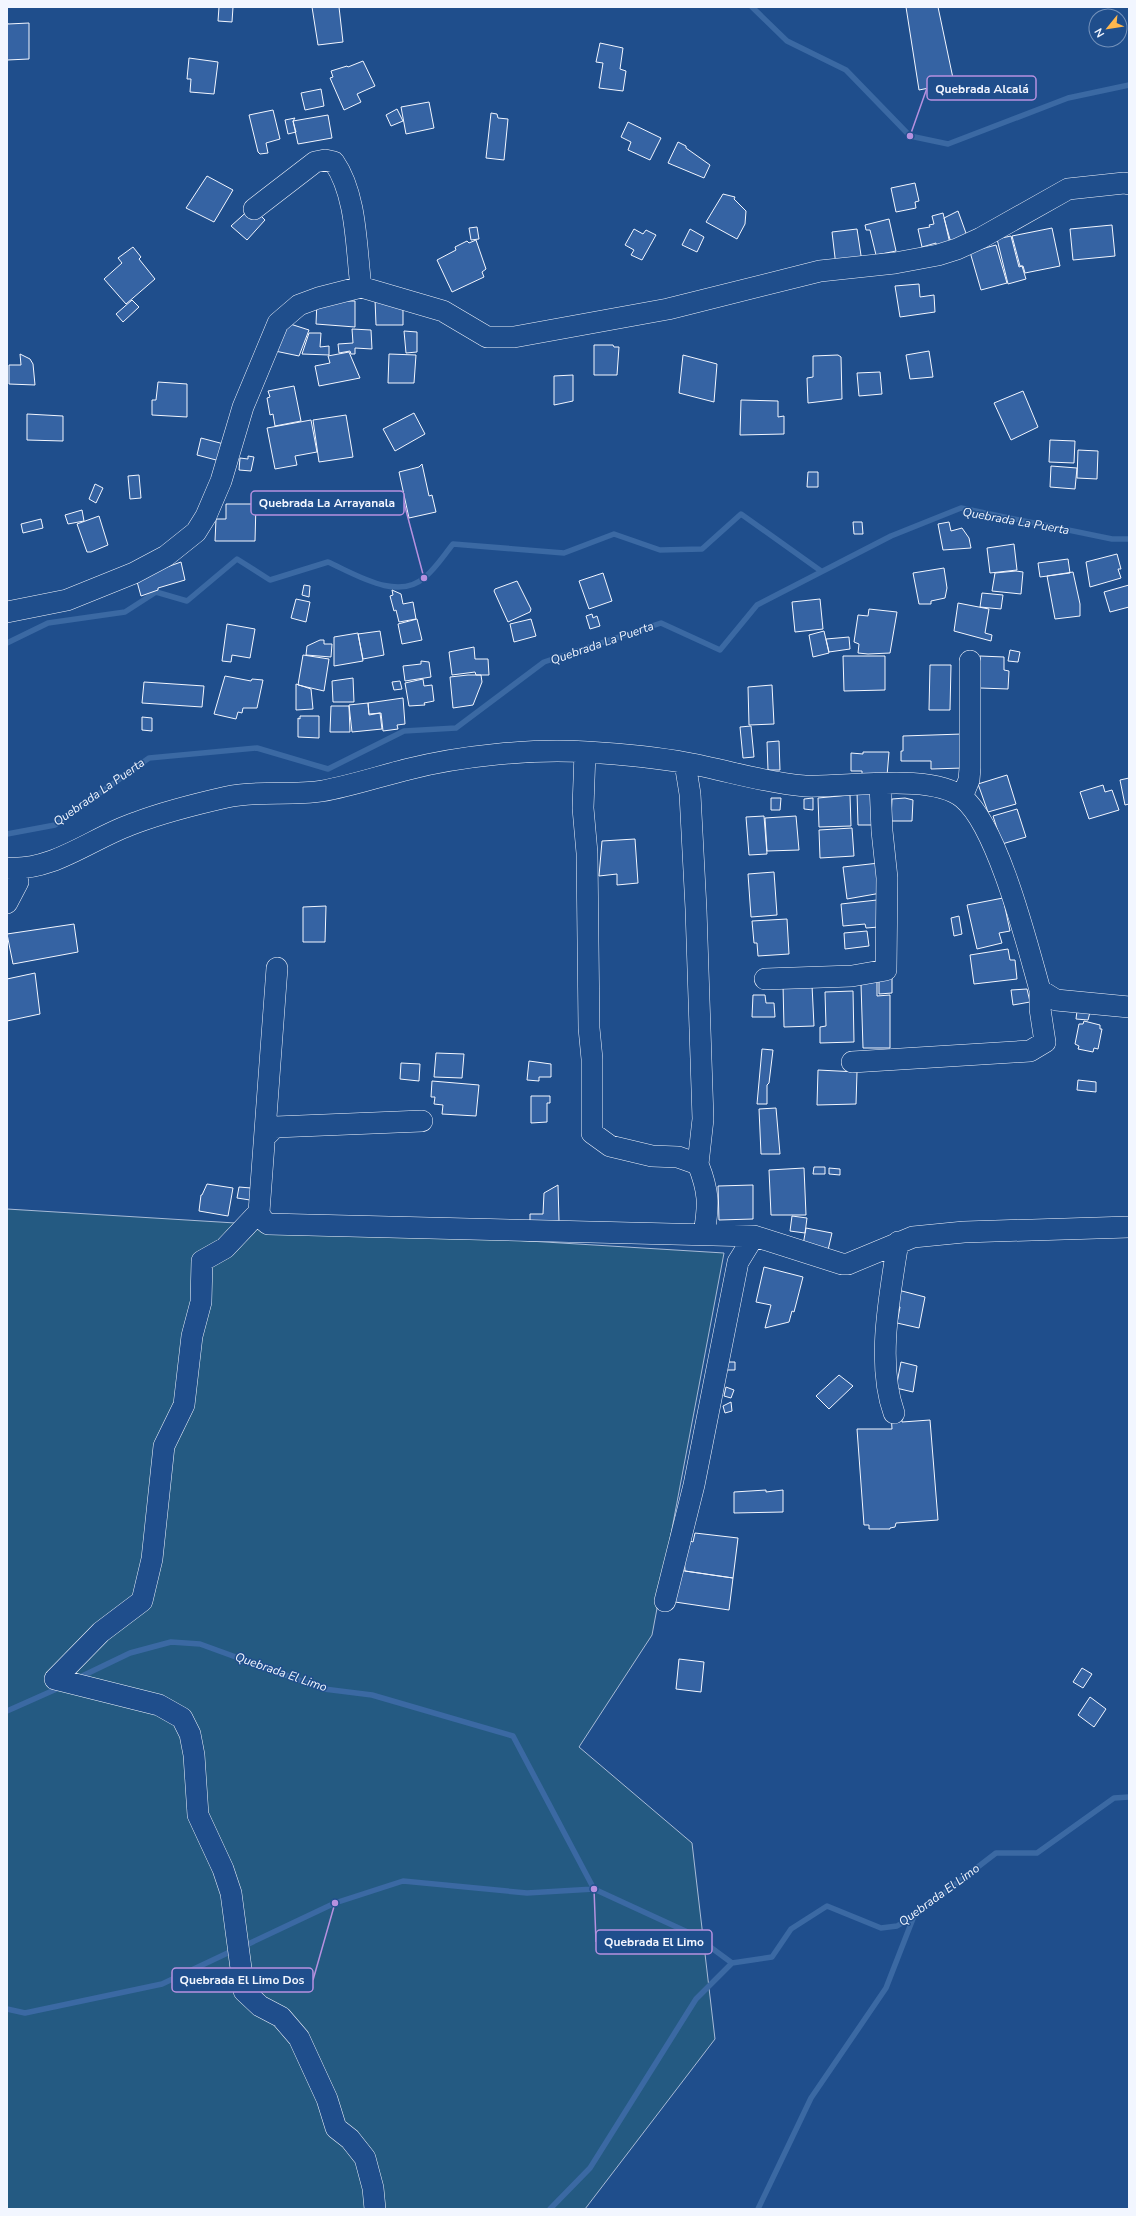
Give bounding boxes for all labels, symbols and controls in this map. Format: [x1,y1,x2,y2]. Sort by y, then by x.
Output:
north arrow [1088,8,1128,48]
text: N [1091,25,1108,40]
callout: Quebrada Alcalá [927,76,1036,100]
text: Quebrada Alcalá [935,81,1029,97]
callout: Quebrada La Arrayanala [251,491,404,515]
text: Quebrada La Arrayanala [259,495,395,511]
water label: Quebrada La Puerta [961,504,1071,538]
water label: Quebrada La Puerta [548,618,656,668]
water label: Quebrada La Puerta [50,754,148,830]
water label: Quebrada El Limo [233,1649,329,1695]
water label: Quebrada El Limo [895,1860,983,1930]
callout: Quebrada El Limo [596,1930,712,1954]
text: Quebrada El Limo [604,1934,704,1950]
callout: Quebrada El Limo Dos [172,1968,313,1992]
text: Quebrada El Limo Dos [180,1972,305,1988]

